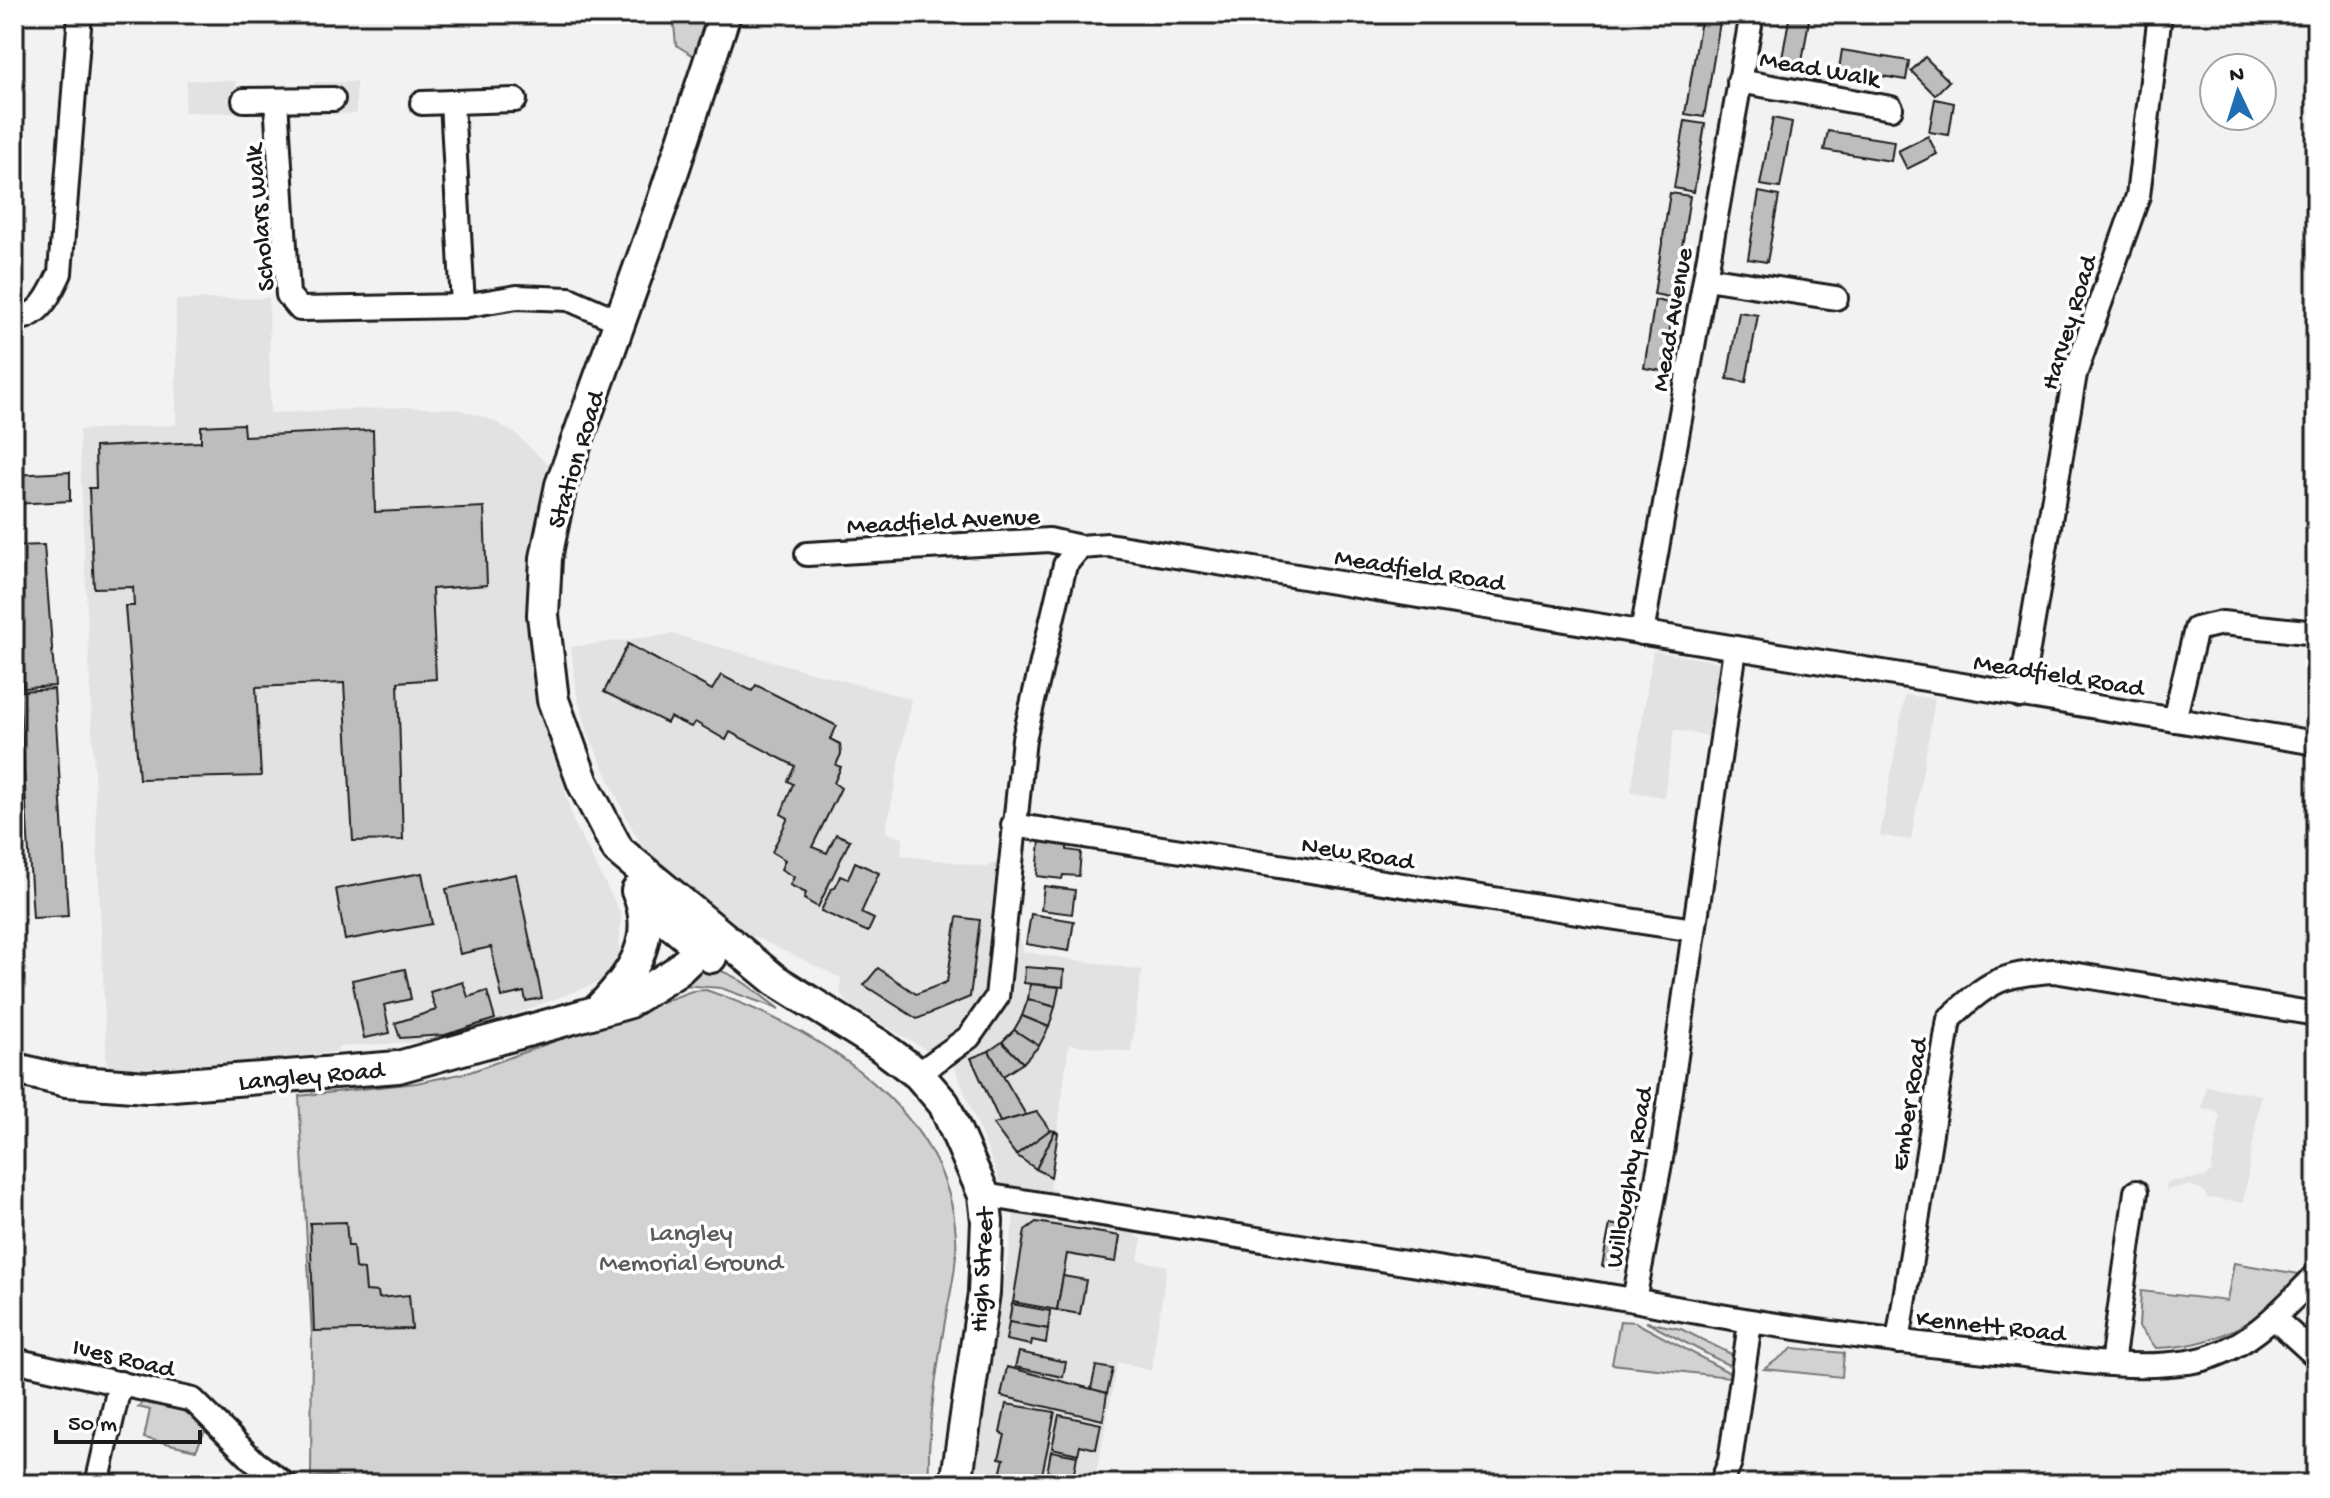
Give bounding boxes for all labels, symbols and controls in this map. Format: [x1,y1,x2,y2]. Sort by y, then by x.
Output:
street label: Mead Walk [1757,46,1884,98]
north arrow [2198,52,2278,132]
text: N [2229,63,2245,90]
street label: Scholars Walk [240,140,284,292]
street label: Mead Avenue [1647,245,1702,394]
street label: Harvey Road [2036,251,2107,394]
street label: Station Road [543,386,614,533]
street label: Meadfield Avenue [846,503,1041,544]
street label: Meadfield Road [1332,544,1508,601]
street label: Meadfield Road [1971,649,2147,706]
street label: New Road [1299,831,1418,880]
street label: Ember Road [1886,1034,1938,1173]
street label: Langley Road [237,1057,387,1100]
street label: Willoughby Road [1600,1083,1663,1271]
street label: High Street [966,1205,1003,1333]
park label: Langley Memorial Ground [599,1220,784,1281]
street label: Kennett Road [1914,1305,2069,1352]
street label: Ives Road [69,1334,179,1388]
scale bar [56,1394,200,1444]
text: 50 m [68,1411,117,1440]

